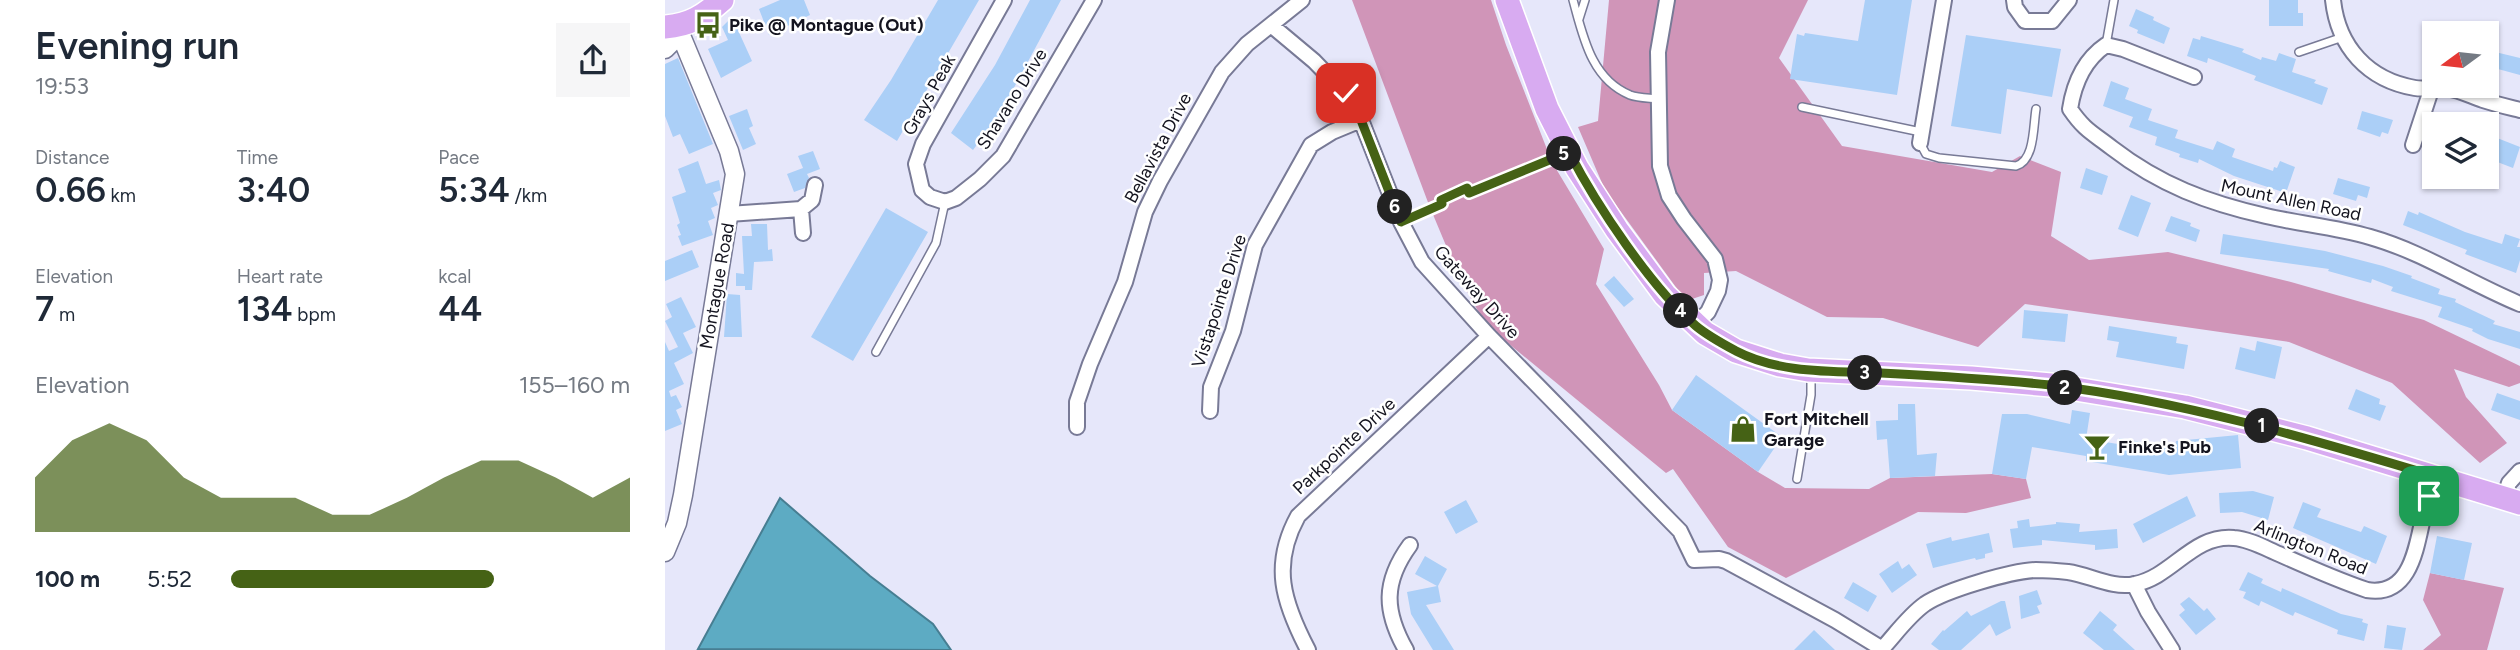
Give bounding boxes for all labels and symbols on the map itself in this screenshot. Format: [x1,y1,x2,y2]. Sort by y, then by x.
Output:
bus stop icon: Pike @ Montague (Out) [693,10,723,40]
place label: Pike @ Montague (Out) [729,14,924,36]
north arrow [2422,21,2499,98]
street label: Shavano Drive [972,44,1052,154]
street label: Grays Peak [898,50,960,139]
pin [1316,63,1376,123]
street label: Bellavista Drive [1120,89,1196,207]
pin: 5 [1546,136,1581,172]
street label: Mount Allen Road [2219,174,2363,226]
pin: 6 [1377,190,1413,224]
street label: Montague Road [695,221,739,351]
street label: Vistapointe Drive [1187,231,1251,370]
street label: Gateway Drive [1429,241,1525,343]
pin: 4 [1663,294,1699,328]
pin: 3 [1847,356,1883,390]
pin: 2 [2047,370,2083,406]
street label: Parkpointe Drive [1288,393,1400,499]
place label: Fort Mitchell Garage [1764,408,1869,451]
pin: 1 [2245,408,2279,444]
shop icon: Fort Mitchell Garage [1728,414,1758,444]
bar icon: Finke's Pub [2082,432,2112,462]
place label: Finke's Pub [2118,436,2211,458]
pin [2399,466,2459,526]
street label: Arlington Road [2251,514,2371,580]

